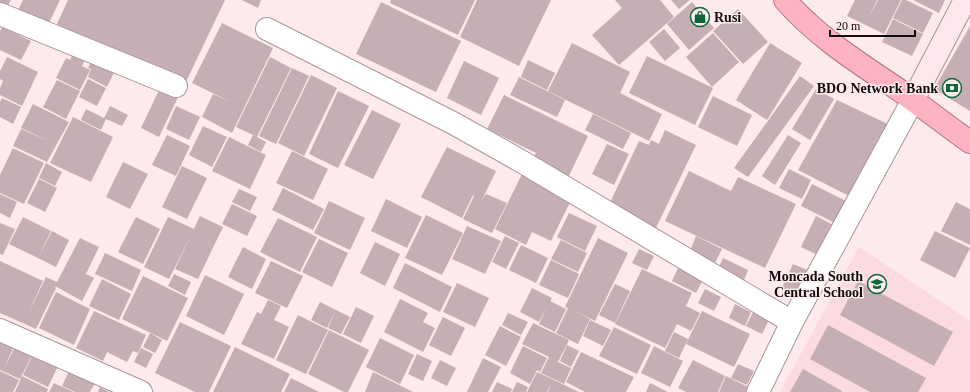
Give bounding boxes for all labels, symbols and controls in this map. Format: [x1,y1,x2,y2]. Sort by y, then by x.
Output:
shop icon: Rusi [689,6,711,28]
place label: Rusi [714,10,741,25]
scale bar [830,12,915,38]
text: 20 m [836,19,861,33]
bank icon: BDO Network Bank [941,77,963,99]
place label: BDO Network Bank [817,81,938,96]
place label: Moncada South Central School [768,269,863,300]
school or university icon: Moncada South Central School [866,273,888,295]

